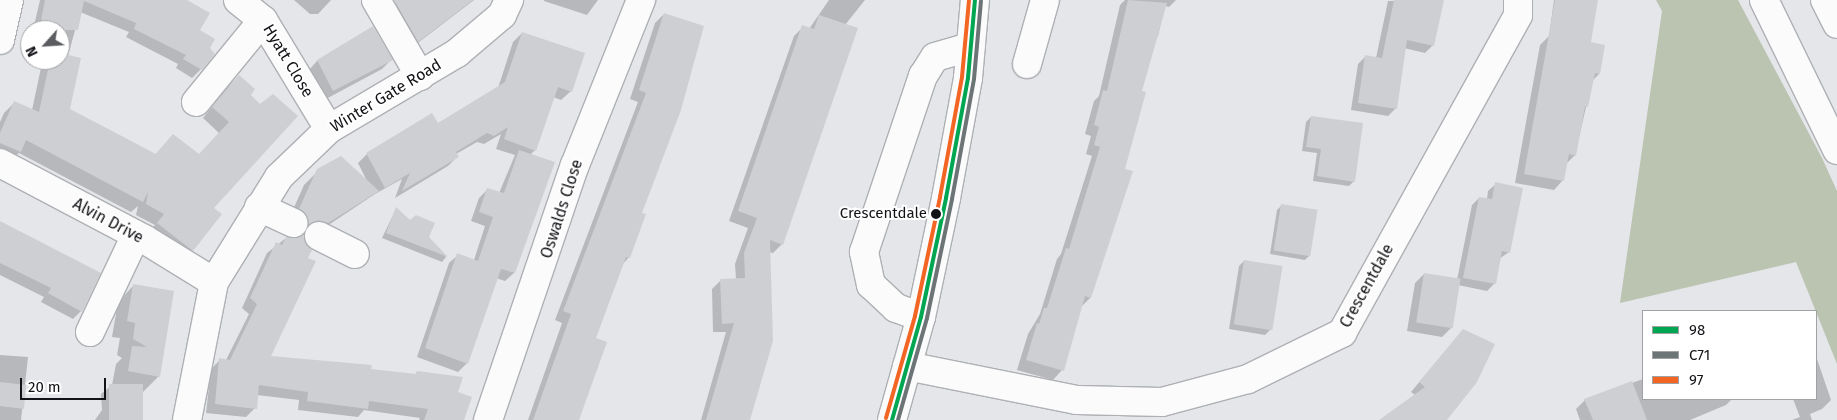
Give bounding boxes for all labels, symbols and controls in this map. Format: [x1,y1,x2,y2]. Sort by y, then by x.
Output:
north arrow [20,20,70,70]
street label: Hyatt Close [259,21,317,101]
text: N [22,43,42,59]
street label: Winter Gate Road [327,55,445,137]
street label: Oswalds Close [537,157,587,261]
street label: Alvin Drive [69,194,147,248]
place label: Crescentdale [840,205,927,223]
marker: Crescentdale [931,209,941,219]
street label: Crescentdale [1336,241,1398,331]
legend [1642,310,1817,400]
text: 98 [1689,321,1705,339]
text: C71 [1689,346,1710,364]
scale bar [22,368,109,400]
text: 97 [1689,371,1703,389]
text: 20 m [28,378,61,396]

